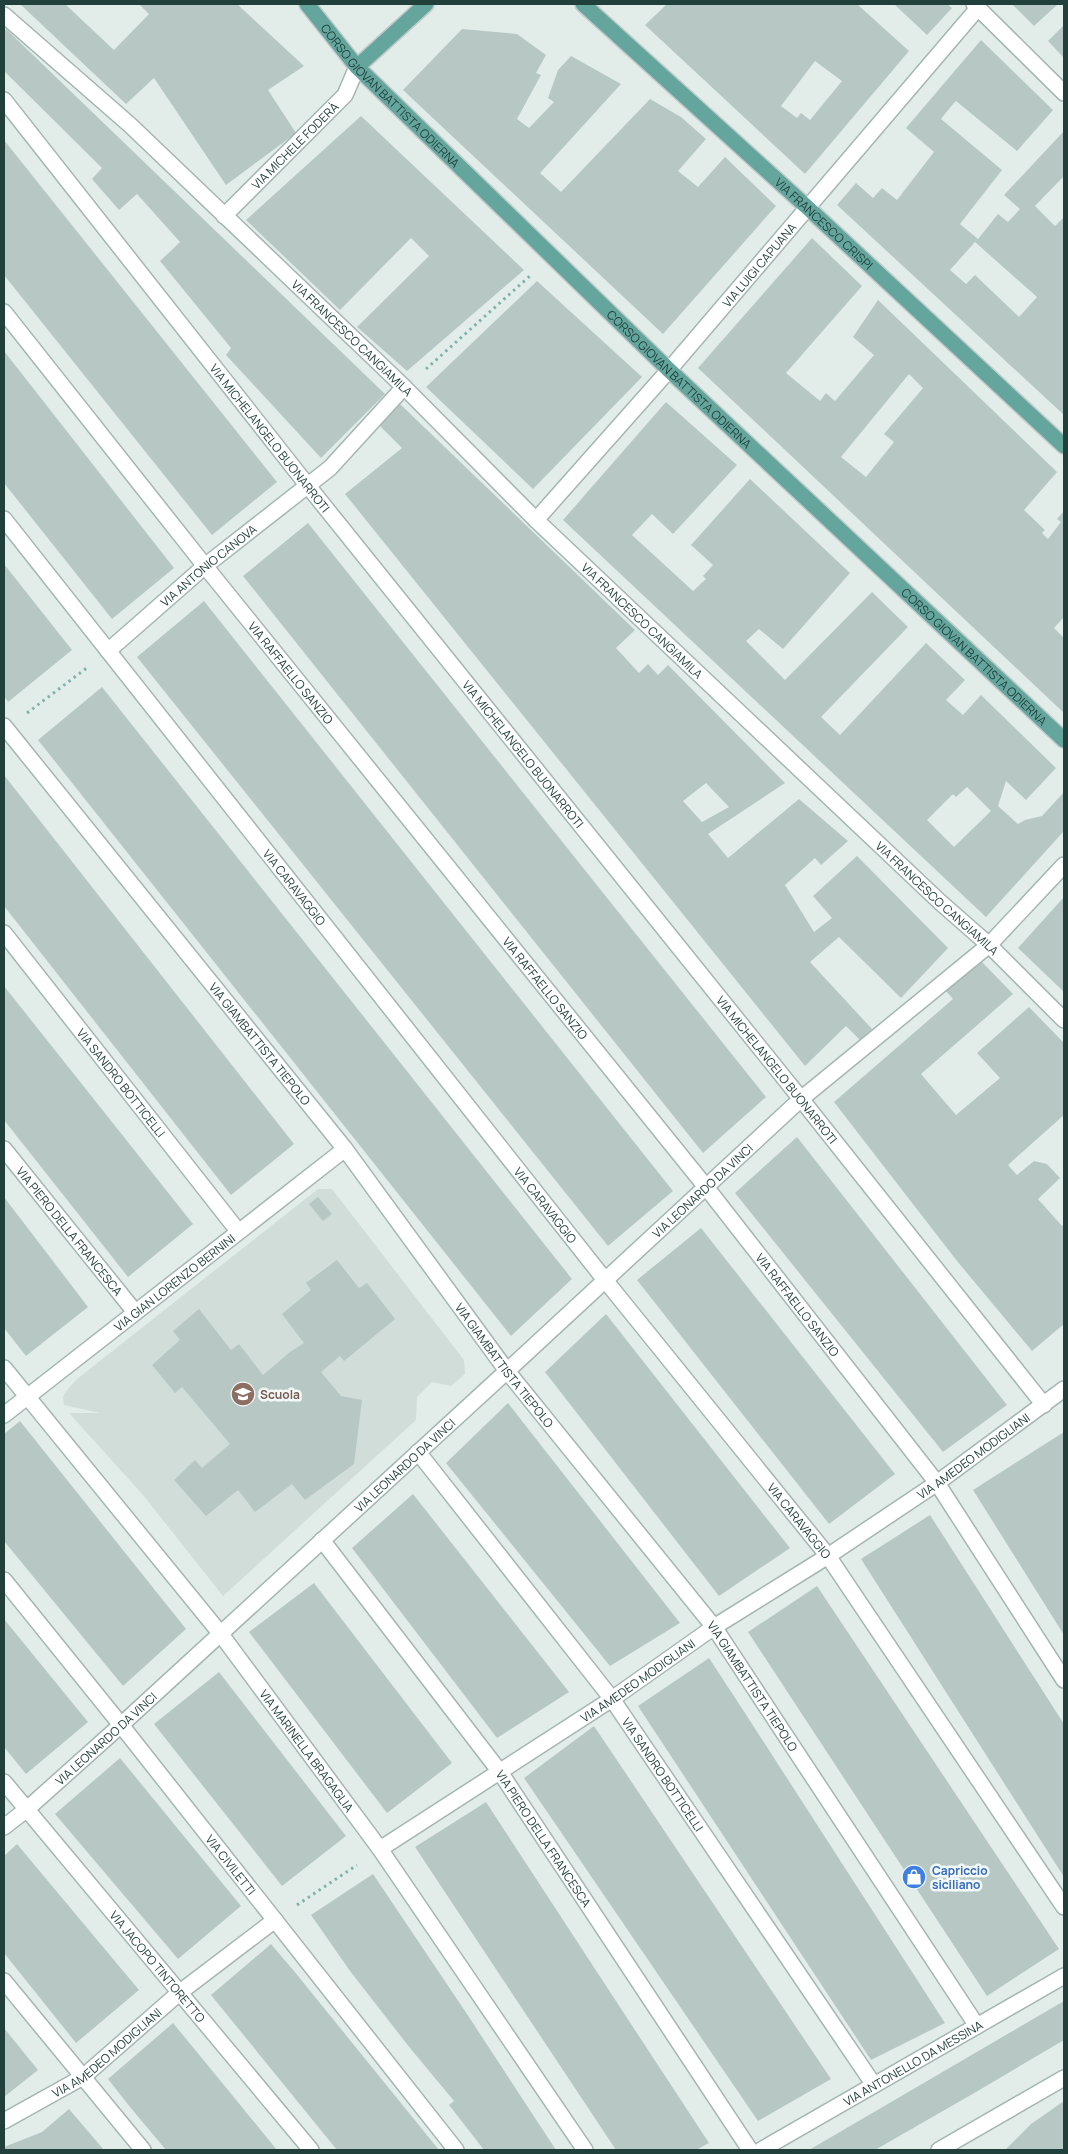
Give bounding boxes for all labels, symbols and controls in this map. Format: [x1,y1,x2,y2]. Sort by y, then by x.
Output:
street label: CORSO GIOVAN BATTISTA ODIERNA [317,20,464,171]
street label: VIA MICHELE FODERÀ [247,98,342,193]
street label: VIA FRANCESCO CRISPI [771,174,877,273]
street label: VIA LUIGI CAPUANA [718,219,800,310]
street label: VIA FRANCESCO CANGIAMILA [288,276,417,400]
street label: CORSO GIOVAN BATTISTA ODIERNA [603,306,756,452]
street label: VIA MICHELANGELO BUONARROTI [206,360,334,516]
street label: VIA ANTONIO CANOVA [156,520,260,610]
street label: VIA FRANCESCO CANGIAMILA [578,559,707,682]
street label: CORSO GIOVAN BATTISTA ODIERNA [898,584,1051,729]
street label: VIA RAFFAELLO SANZIO [245,618,338,728]
street label: VIA MICHELANGELO BUONARROTI [459,676,588,831]
street label: VIA FRANCESCO CANGIAMILA [872,837,1003,959]
street label: VIA CARAVAGGIO [259,845,330,929]
street label: VIA RAFFAELLO SANZIO [499,933,592,1043]
street label: VIA GIAMBATTISTA TIEPOLO [205,979,315,1109]
street label: VIA MICHELANGELO BUONARROTI [713,992,841,1147]
street label: VIA SANDRO BOTTICELLI [73,1024,169,1140]
street label: VIA LEONARDO DA VINCI [648,1139,756,1241]
street label: VIA PIERO DELLA FRANCESCA [13,1163,127,1299]
street label: VIA CARAVAGGIO [510,1163,581,1247]
street label: VIA GIAN LORENZO BERNINI [110,1230,238,1335]
street label: VIA RAFFAELLO SANZIO [752,1249,844,1360]
street label: VIA GIAMBATTISTA TIEPOLO [451,1299,558,1431]
school or university icon: Scuola [230,1381,256,1407]
place label: Scuola [260,1386,300,1403]
street label: VIA AMEDEO MODIGLIANI [913,1409,1033,1503]
street label: VIA LEONARDO DA VINCI [350,1414,459,1516]
street label: VIA CARAVAGGIO [764,1479,835,1562]
street label: VIA GIAMBATTISTA TIEPOLO [704,1617,802,1755]
street label: VIA AMEDEO MODIGLIANI [577,1635,698,1726]
street label: VIA MARINELLA BRAGAGLIA [256,1686,358,1815]
street label: VIA LEONARDO DA VINCI [51,1688,160,1789]
street label: VIA SANDRO BOTTICELLI [618,1714,708,1835]
street label: VIA PIERO DELLA FRANCESCA [492,1767,596,1910]
street label: VIA CIVILETTI [202,1831,260,1898]
place label: Capriccio siciliano [932,1862,988,1893]
shop icon: Capriccio siciliano [901,1864,927,1890]
street label: VIA JACOPO TINTORETTO [106,1907,210,2026]
street label: VIA AMEDEO MODIGLIANI [49,2004,165,2101]
street label: VIA ANTONELLO DA MESSINA [840,2016,986,2110]

